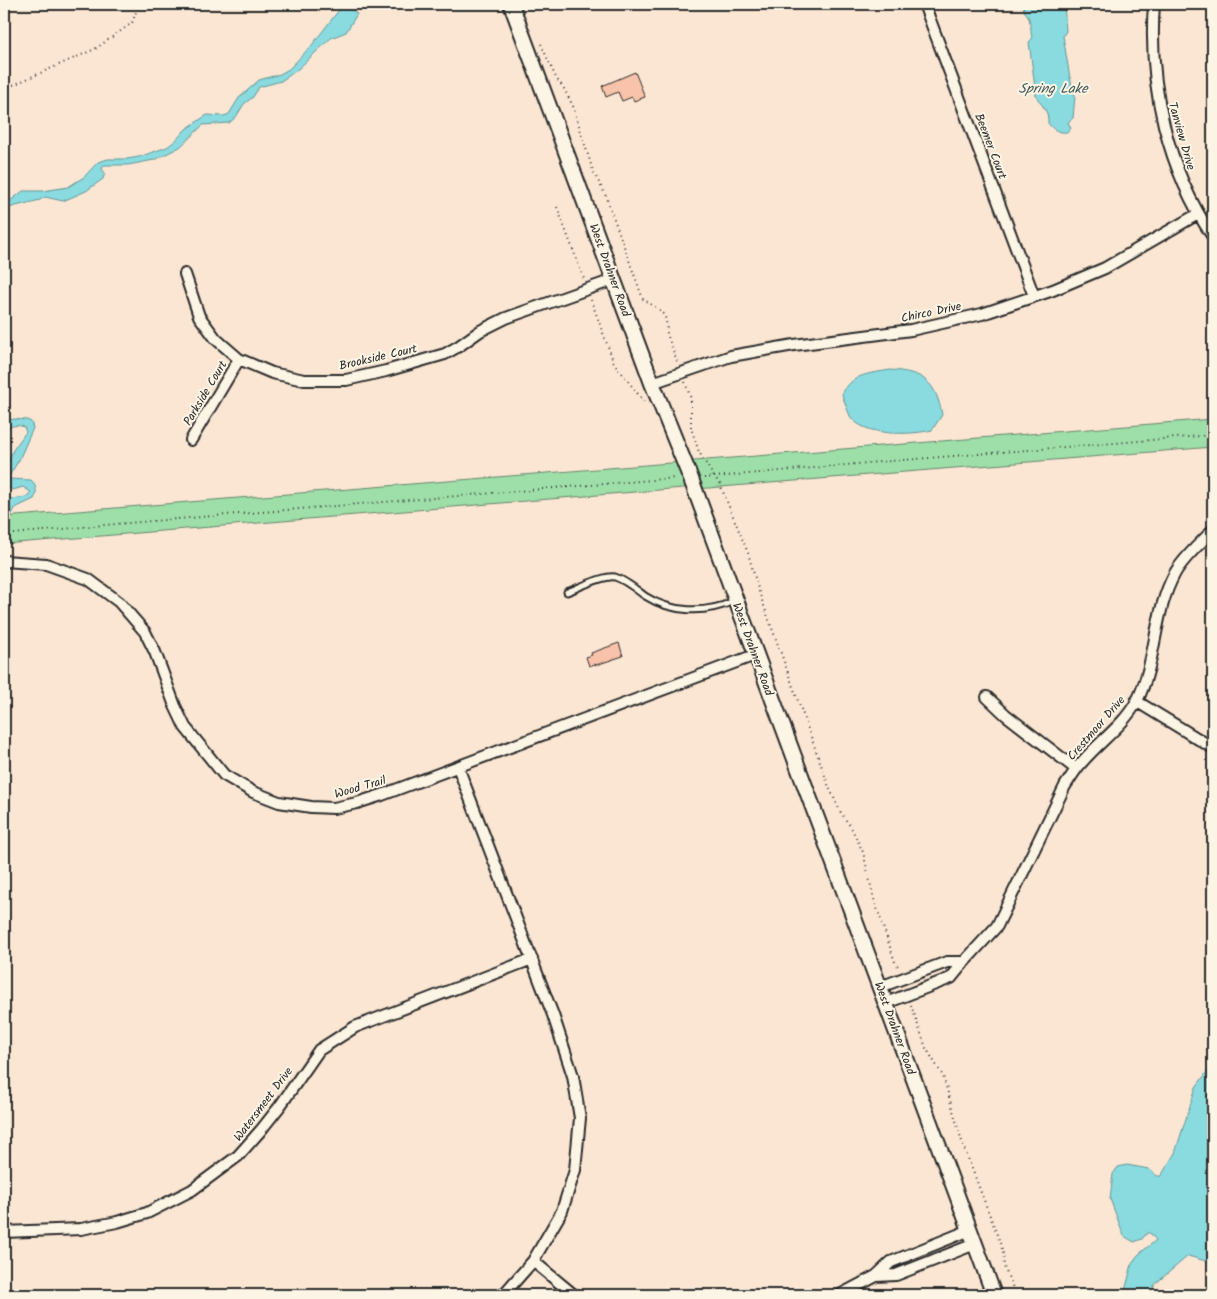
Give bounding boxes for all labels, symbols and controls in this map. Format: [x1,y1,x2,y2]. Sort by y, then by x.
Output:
water label: Spring Lake [1019,78,1089,100]
street label: Tanview Drive [1163,100,1200,173]
street label: Beemer Court [969,110,1012,182]
street label: West Drahner Road [584,221,636,320]
street label: Chirco Drive [899,297,964,328]
street label: Brookside Court [337,339,419,376]
street label: Parkside Court [179,357,233,429]
street label: West Drahner Road [727,600,779,699]
street label: Crestmoor Drive [1063,691,1130,765]
street label: Wood Trail [332,771,388,804]
street label: West Drahner Road [869,979,921,1078]
street label: Watersmeet Drive [229,1063,298,1146]

